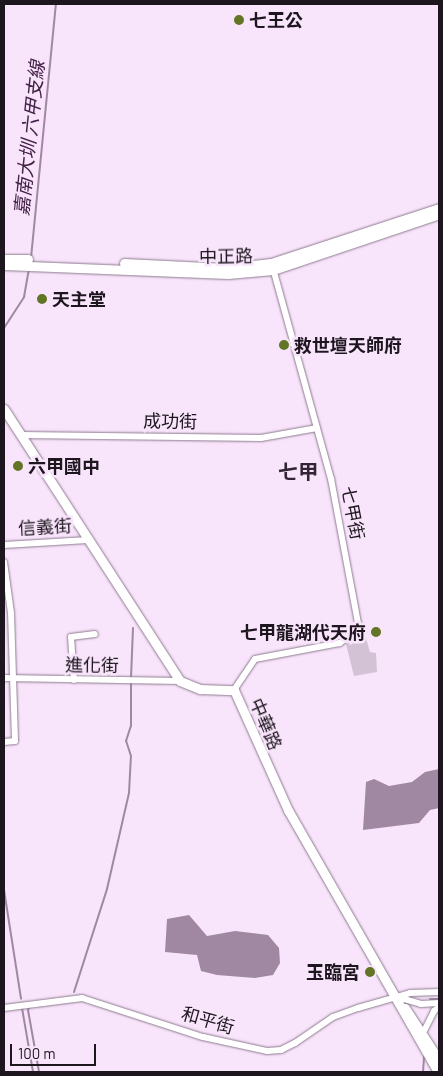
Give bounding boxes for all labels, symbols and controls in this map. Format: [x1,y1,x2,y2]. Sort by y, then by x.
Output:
place label: 七王公 [249,9,303,31]
marker: 七王公 [233,14,245,26]
water label: 嘉南大圳 六甲支線 [10,59,48,217]
street label: 中正路 [199,245,253,267]
place label: 天主堂 [52,288,106,310]
marker: 天主堂 [36,293,48,305]
place label: 救世壇天師府 [294,334,402,356]
marker: 救世壇天師府 [278,339,290,351]
street label: 成功街 [143,410,197,432]
place label: 六甲國中 [28,455,100,477]
district label: 七甲 [278,459,318,483]
marker: 六甲國中 [12,460,24,472]
street label: 七甲街 [337,484,369,542]
street label: 信義街 [17,515,73,539]
place label: 七甲龍湖代天府 [240,621,366,643]
marker: 七甲龍湖代天府 [370,626,382,638]
street label: 進化街 [65,654,119,676]
street label: 中華路 [246,695,286,753]
place label: 玉臨宮 [306,961,360,983]
marker: 玉臨宮 [364,966,376,978]
street label: 和平街 [179,1002,237,1038]
scale bar [12,1034,99,1066]
text: 100 m [18,1044,56,1062]

